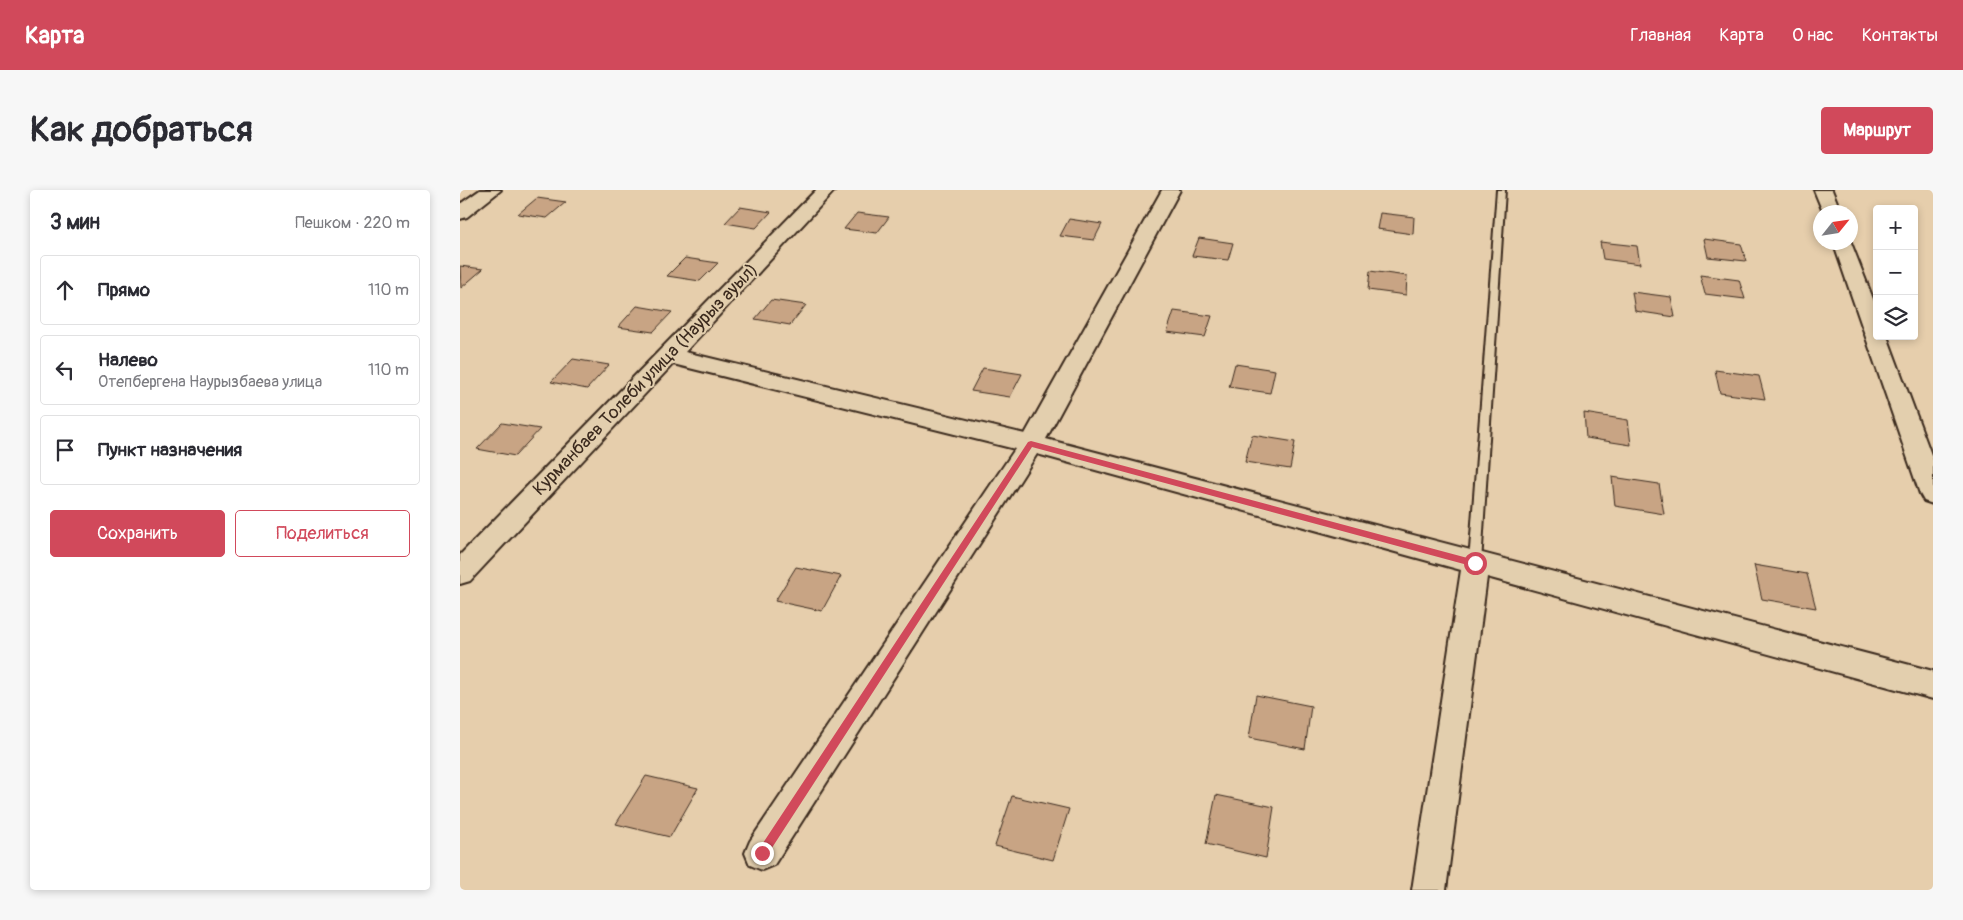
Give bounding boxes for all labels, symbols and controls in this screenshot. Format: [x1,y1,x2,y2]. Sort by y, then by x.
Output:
text: Карта [25,21,84,50]
text: Главная [1630,24,1691,47]
text: Карта [1719,24,1764,47]
text: О нас [1792,24,1834,47]
text: Контакты [1862,24,1938,47]
button: Маршрут [1821,107,1933,154]
text: Как добраться [30,108,253,152]
north arrow [1813,205,1858,250]
map controls [1873,205,1918,340]
button: + [1873,205,1918,250]
text: 3 мин [50,209,100,236]
text: Пешком · 220 m [295,213,410,233]
button: − [1873,250,1918,295]
street label: Курманбаев Толеби улица (Наурыз ауыл) [528,258,763,500]
icon: ahead [51,276,79,304]
text: Прямо [98,278,150,302]
text: 110 m [368,280,409,300]
button: layers [1873,295,1918,340]
text: Налево [98,348,158,372]
icon: left [51,356,79,384]
text: 110 m [368,360,409,380]
text: Отепбергена Наурызбаева улица [98,372,322,392]
icon: arrive [51,436,79,464]
text: Пункт назначения [98,438,242,462]
button: Сохранить [50,510,225,557]
button: Поделиться [235,510,410,557]
route start [1464,552,1487,575]
route end [751,842,774,865]

